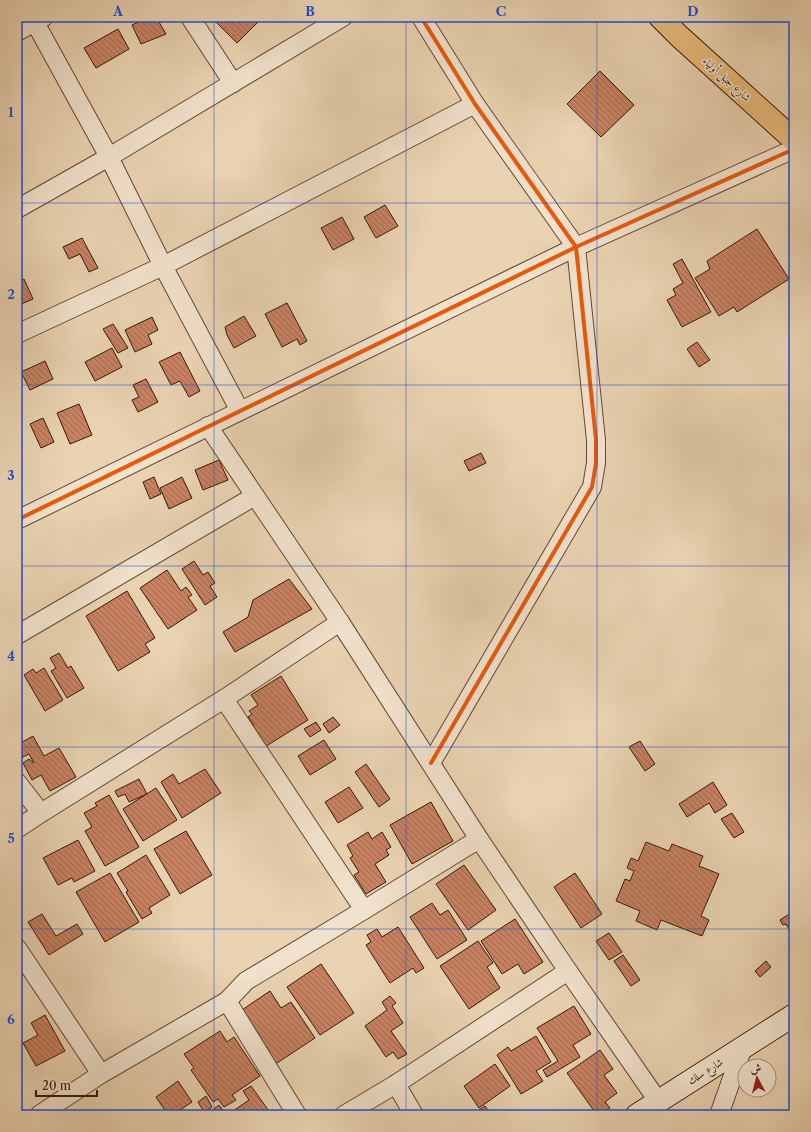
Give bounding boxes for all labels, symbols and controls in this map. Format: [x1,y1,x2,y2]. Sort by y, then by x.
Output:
text: A [112,3,124,19]
text: B [305,3,315,19]
text: C [496,3,506,19]
text: D [687,3,699,19]
street label: شارع جبل أولياء [698,53,755,107]
text: 1 [8,104,14,120]
text: 2 [7,286,15,302]
text: 3 [7,467,15,483]
text: 4 [7,648,15,664]
text: 5 [7,830,15,846]
text: 6 [7,1011,15,1027]
street label: شارع سلك [685,1055,727,1090]
north arrow [737,1058,777,1098]
text: ش [750,1060,762,1076]
scale bar [36,1072,97,1098]
text: 20 m [42,1078,71,1093]

